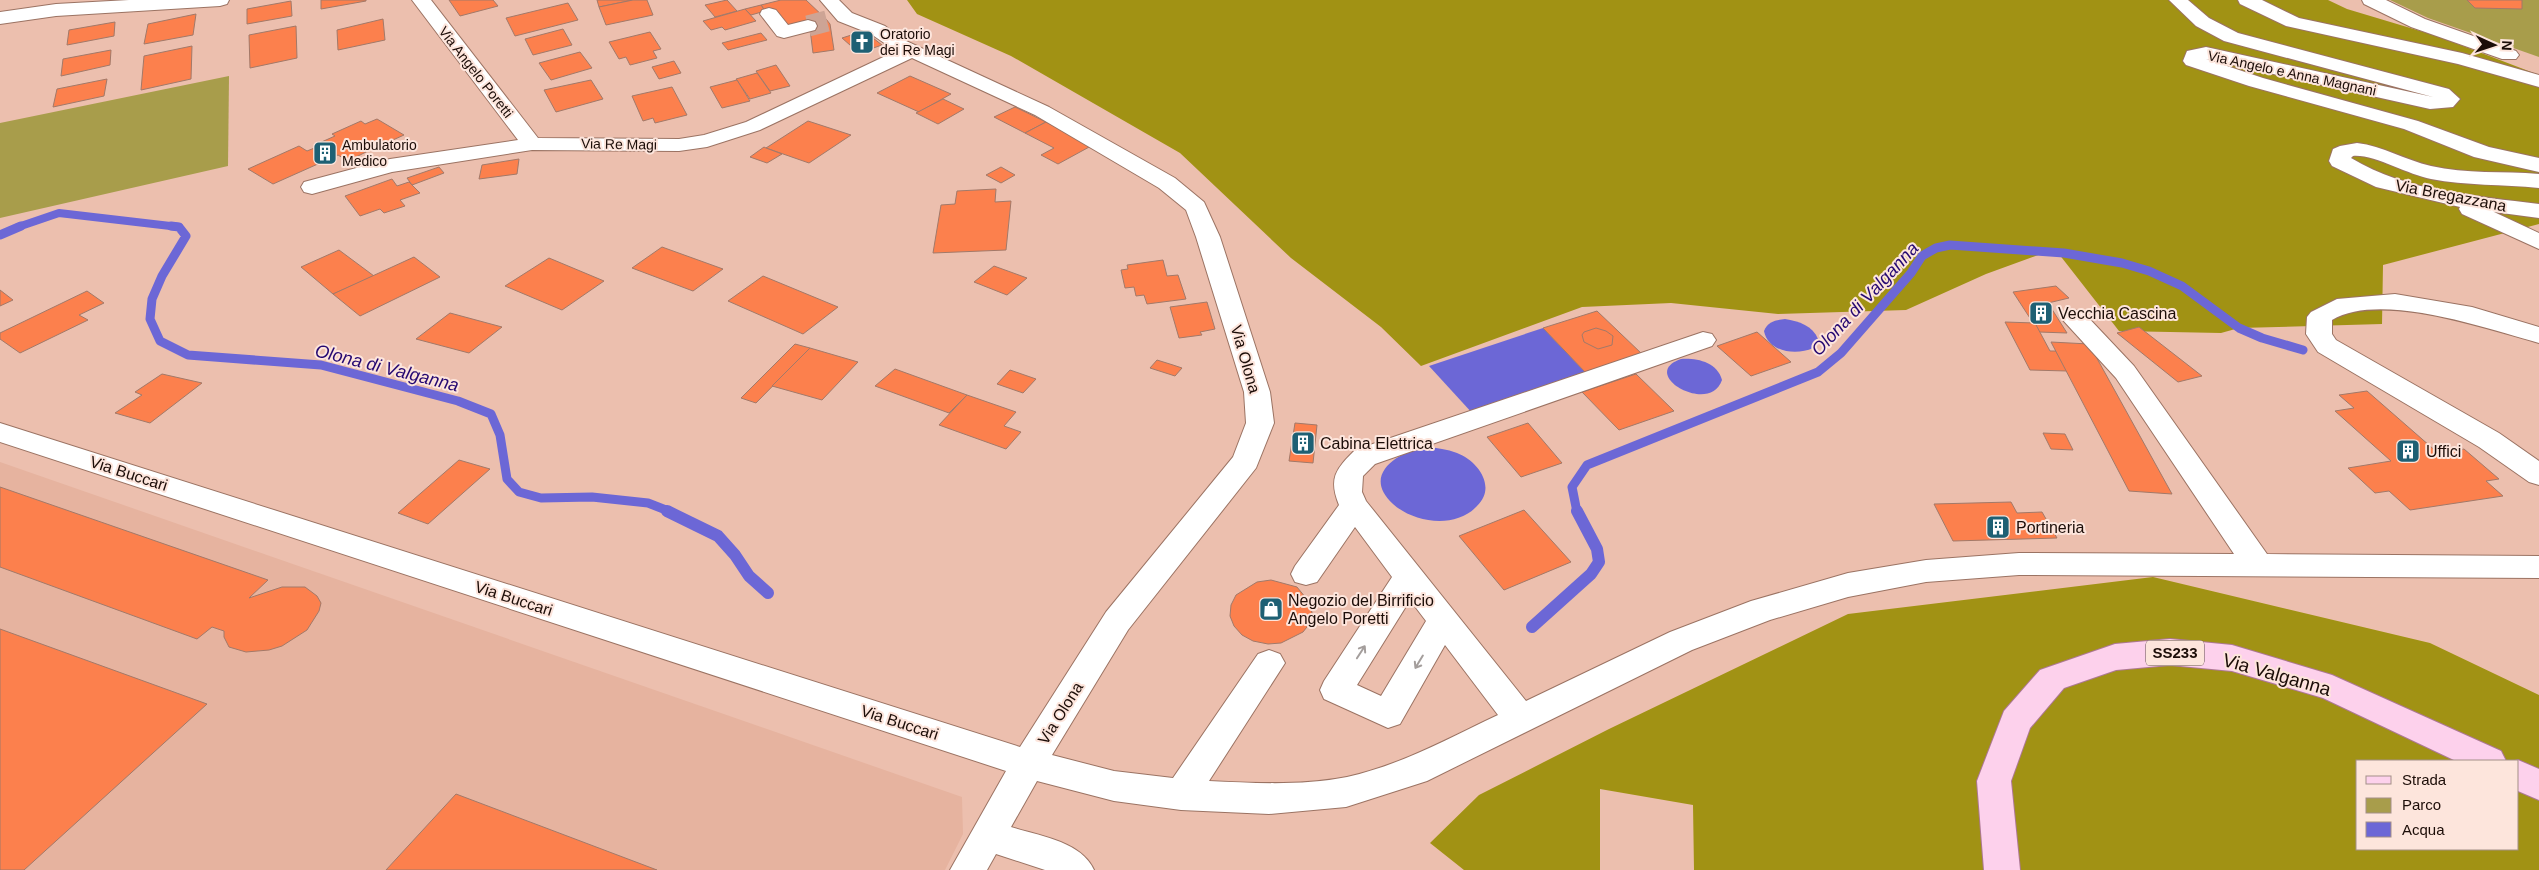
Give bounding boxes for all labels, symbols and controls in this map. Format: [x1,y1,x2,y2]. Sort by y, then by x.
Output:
north arrow [2469,20,2519,70]
street label: Via Angelo Poretti [436,23,516,121]
place label: Oratorio dei Re Magi [880,26,955,58]
church icon: Oratorio dei Re Magi [849,29,875,55]
text: N [2499,40,2515,51]
street label: Via Angelo e Anna Magnani [2206,47,2378,99]
street label: Via Re Magi [581,135,657,153]
place label: Ambulatorio Medico [342,137,417,169]
building icon: Ambulatorio Medico [312,140,338,166]
street label: Via Bregazzana [2394,176,2508,215]
water label: Olona di Valganna [1807,238,1923,360]
building icon: Vecchia Cascina [2028,300,2054,326]
place label: Vecchia Cascina [2058,305,2176,322]
street label: Via Olona [1228,323,1263,395]
water label: Olona di Valganna [313,340,461,396]
building icon: Cabina Elettrica [1290,430,1316,456]
place label: Cabina Elettrica [1320,435,1433,452]
building icon: Uffici [2395,438,2421,464]
place label: Uffici [2426,443,2461,460]
street label: Via Buccari [88,453,170,494]
building icon: Portineria [1985,514,2011,540]
place label: Portineria [2016,519,2085,536]
street label: Via Buccari [473,578,555,619]
place label: Negozio del Birrificio Angelo Poretti [1288,592,1434,627]
shop icon: Negozio del Birrificio Angelo Poretti [1258,596,1284,622]
road number: SS233 [2146,640,2204,666]
one-way arrow [1356,645,1366,659]
street label: Via Valganna [2220,649,2334,700]
one-way arrow [1413,655,1423,669]
street label: Via Olona [1035,679,1086,747]
street label: Via Buccari [859,702,941,743]
legend [2356,760,2519,850]
text: Strada [2402,771,2447,788]
text: Parco [2402,796,2441,813]
text: Acqua [2402,821,2445,838]

